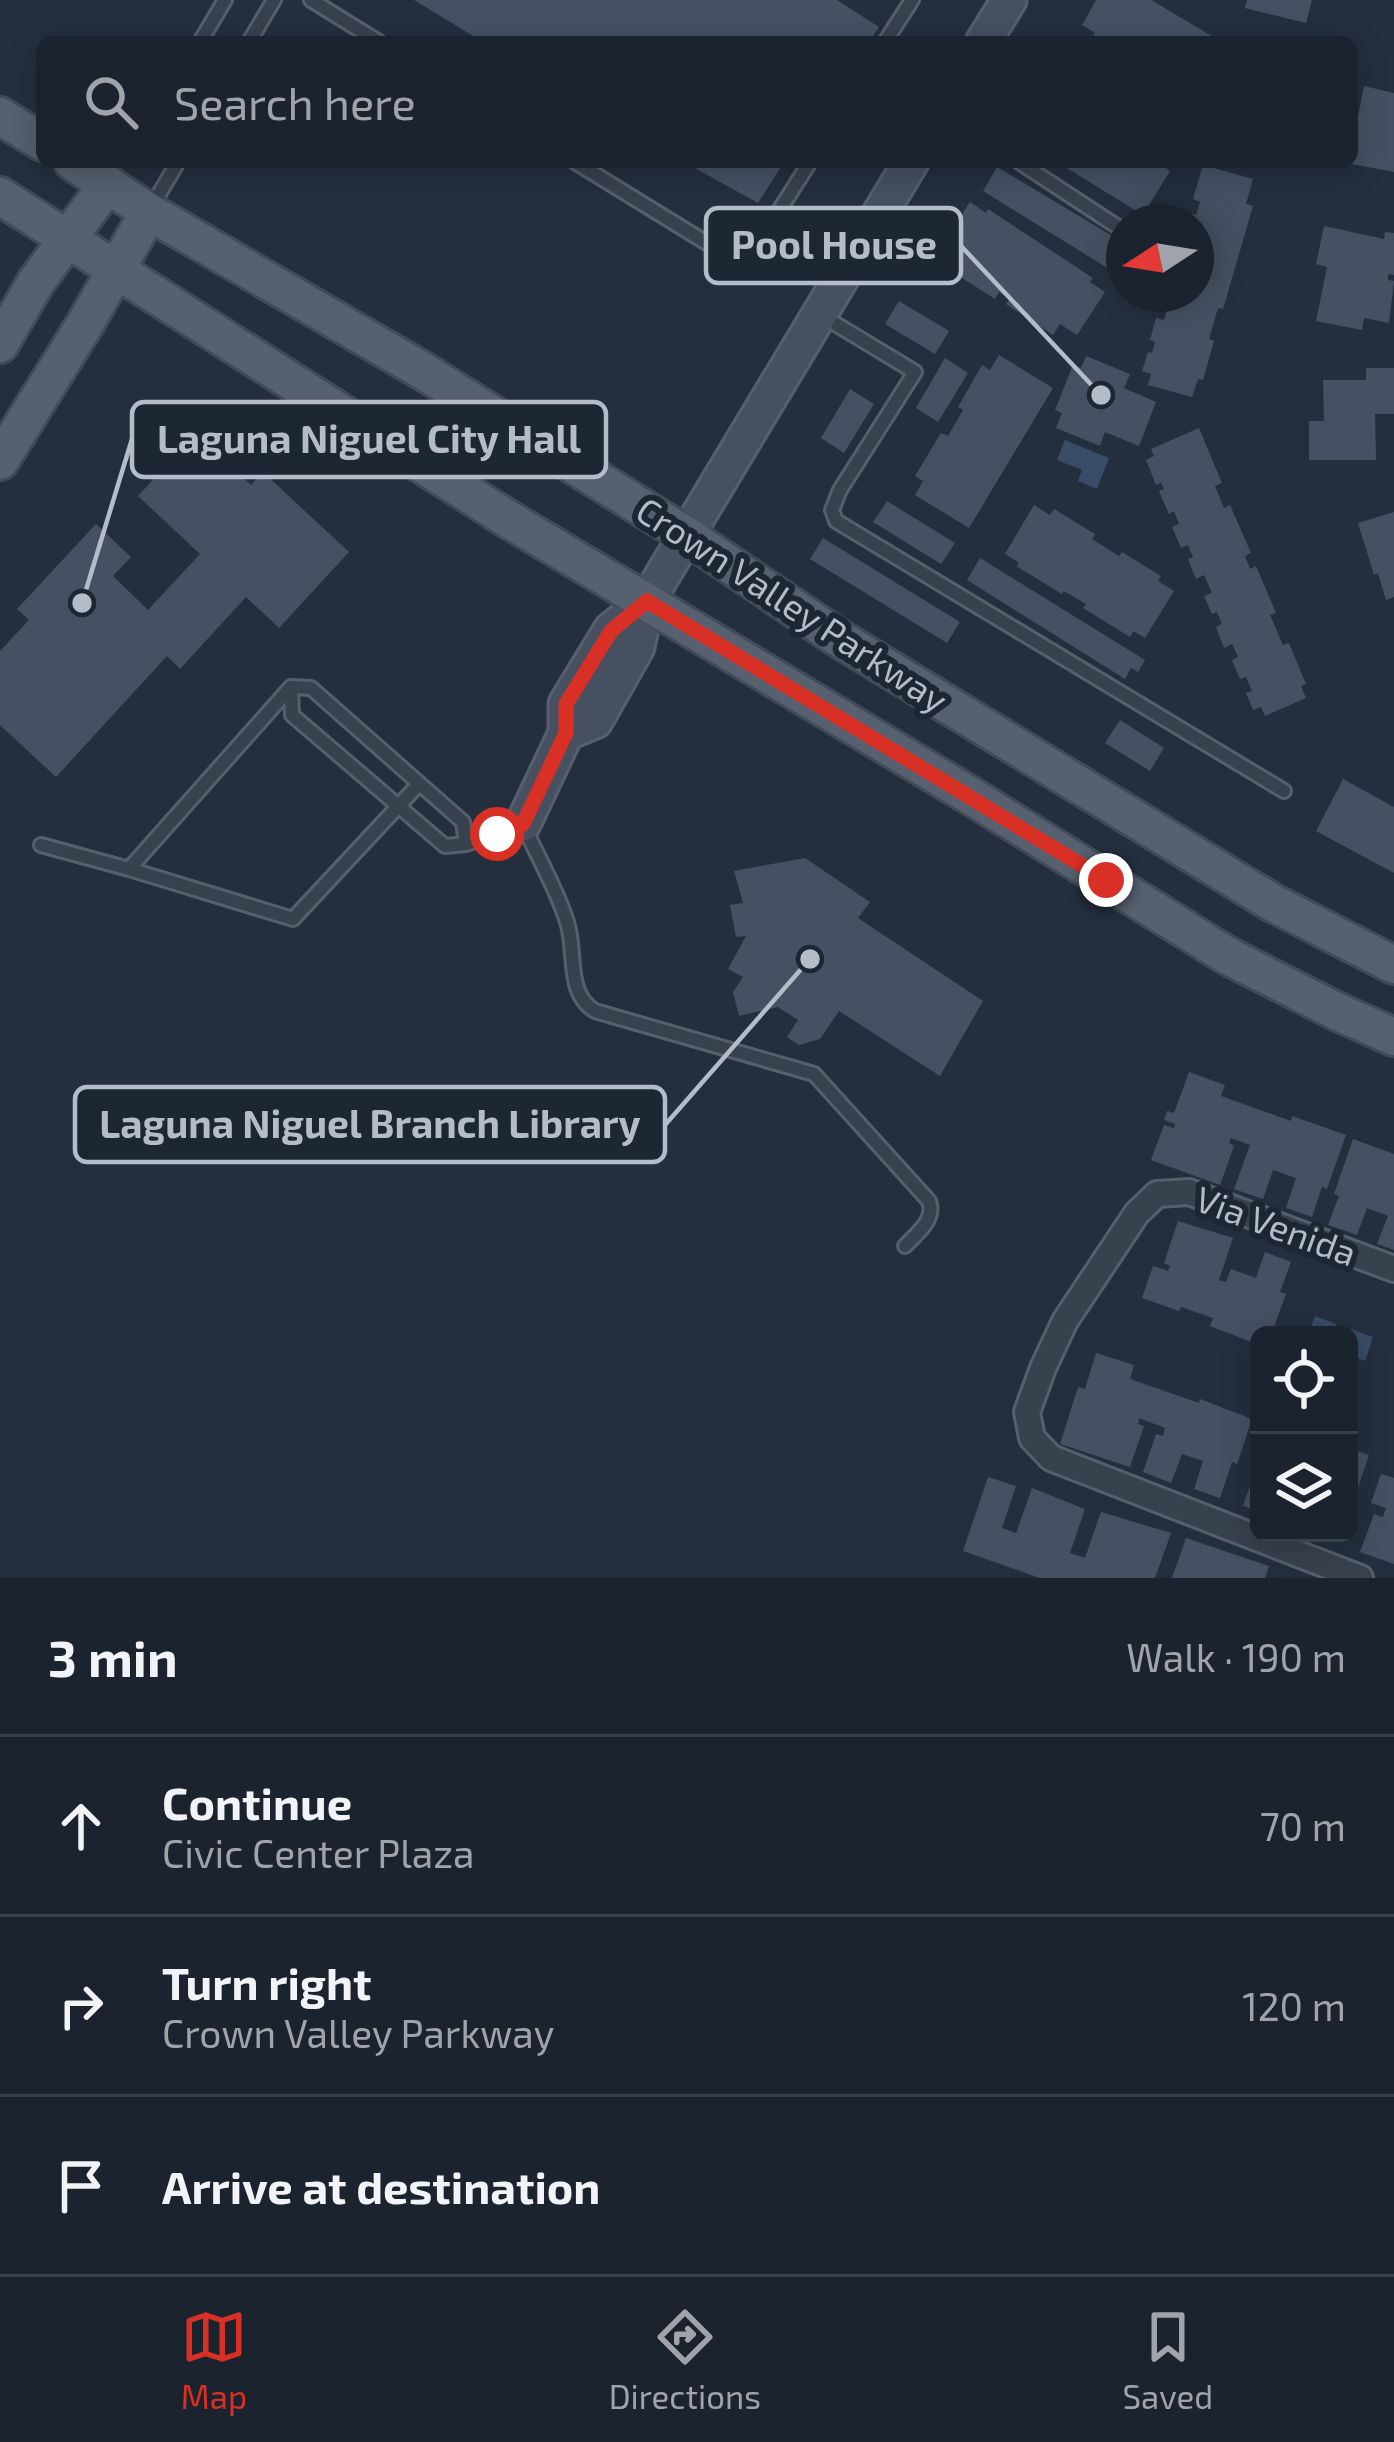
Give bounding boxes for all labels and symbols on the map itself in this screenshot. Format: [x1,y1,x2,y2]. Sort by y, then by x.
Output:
north arrow [1106,204,1214,312]
callout: Pool House [706,208,961,283]
text: Pool House [731,220,937,267]
callout: Laguna Niguel City Hall [132,402,606,477]
text: Laguna Niguel City Hall [157,414,581,462]
street label: Crown Valley Parkway [629,487,956,720]
route start [470,807,524,861]
route end [1079,853,1133,907]
callout: Laguna Niguel Branch Library [75,1087,665,1162]
text: Laguna Niguel Branch Library [99,1099,641,1147]
street label: Via Venida [1190,1176,1363,1274]

